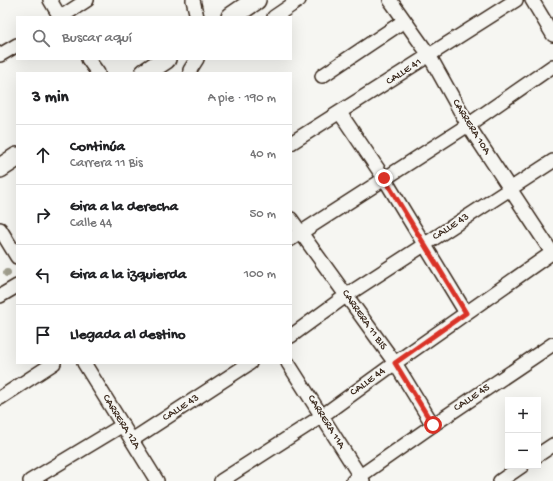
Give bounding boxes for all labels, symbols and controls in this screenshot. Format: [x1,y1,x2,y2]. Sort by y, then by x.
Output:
search box [16,16,292,60]
icon: search [30,27,52,49]
text: Buscar aquí [62,29,132,47]
street label: CALLE 41 [384,56,424,88]
text: 3 min [32,88,69,108]
text: A pie · 190 m [208,91,276,106]
street label: CARRERA 10A [449,97,493,157]
text: Continúa [70,138,125,156]
icon: ahead [32,144,54,166]
text: 40 m [250,147,276,162]
text: Carrera 11 Bis [70,156,143,171]
route end [375,169,393,187]
text: Gira a la derecha [70,198,178,216]
icon: right [32,204,54,226]
text: 50 m [249,207,276,222]
street label: CALLE 43 [431,211,472,243]
text: Calle 44 [70,216,112,231]
icon: left [32,264,54,286]
text: Gira a la izquierda [70,266,186,284]
text: 100 m [244,267,276,282]
street label: CARRERA 11 BIS [339,288,390,353]
icon: arrive [32,324,54,346]
text: Llegada al destino [70,326,186,344]
street label: CALLE 44 [348,365,389,399]
street label: CALLE 45 [452,381,493,414]
street label: CALLE 43 [161,392,202,424]
street label: CARRERA 12A [99,393,143,452]
street label: CARRERA 11A [305,393,348,452]
map controls [505,397,541,469]
button: + [505,397,541,433]
route start [424,416,442,434]
button: − [505,433,541,469]

